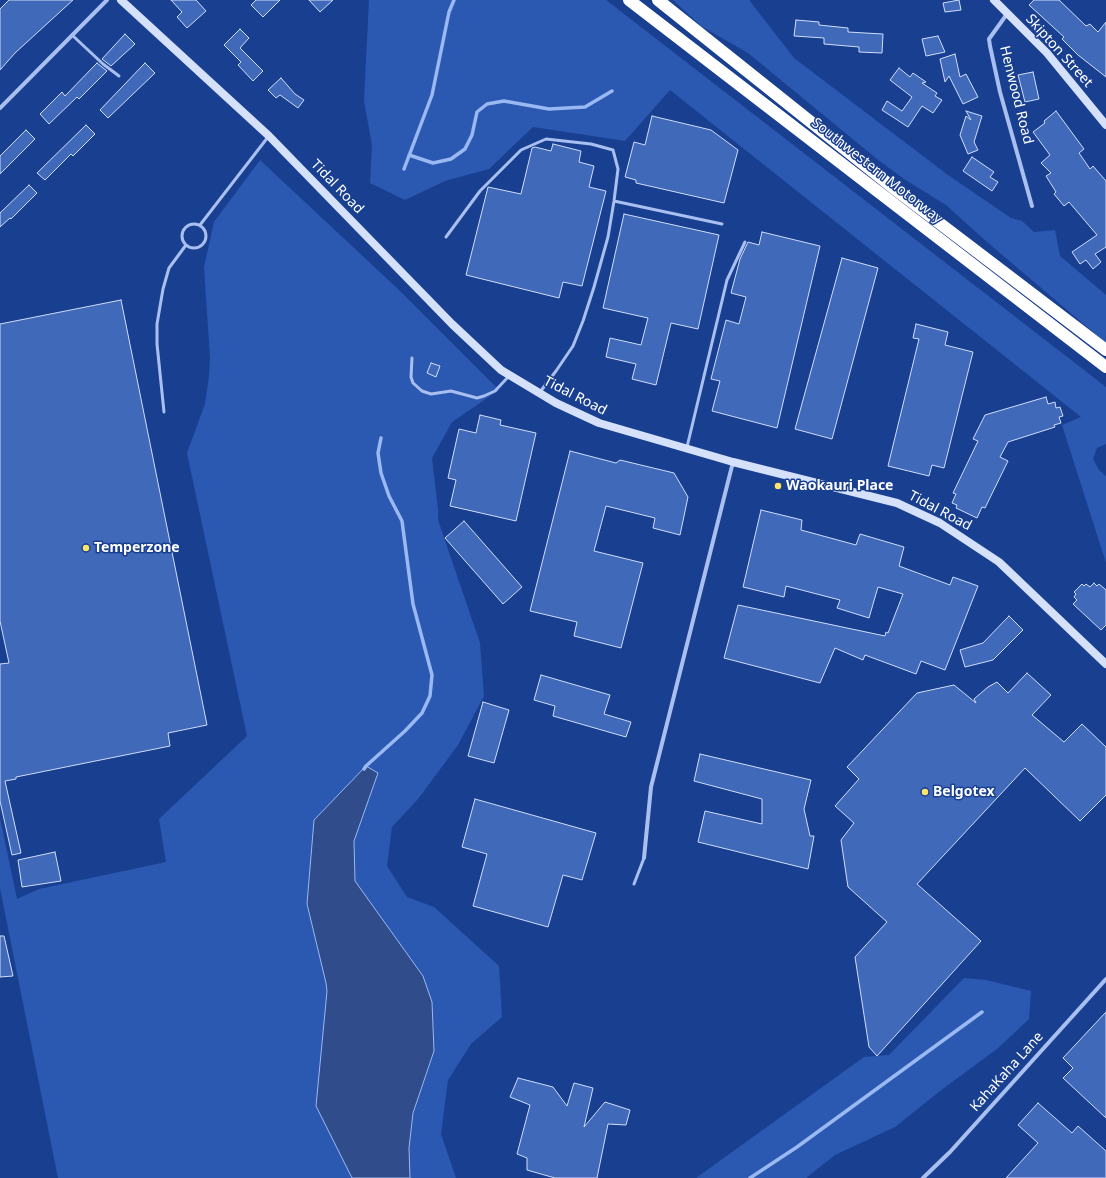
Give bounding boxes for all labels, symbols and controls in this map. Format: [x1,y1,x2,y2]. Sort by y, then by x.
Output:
street label: Skipton Street [1022,11,1096,91]
street label: Henwood Road [996,44,1036,146]
street label: Southwestern Motorway [808,115,946,227]
street label: Tidal Road [307,156,367,218]
street label: Tidal Road [541,373,609,419]
place label: Waokauri Place [786,478,893,494]
marker: Waokauri Place [773,481,783,491]
street label: Tidal Road [906,487,974,535]
place label: Temperzone [94,540,180,556]
marker: Temperzone [81,543,91,553]
place label: Belgotex [933,784,995,800]
marker: Belgotex [920,787,930,797]
street label: KahaKaha Lane [967,1029,1047,1115]

